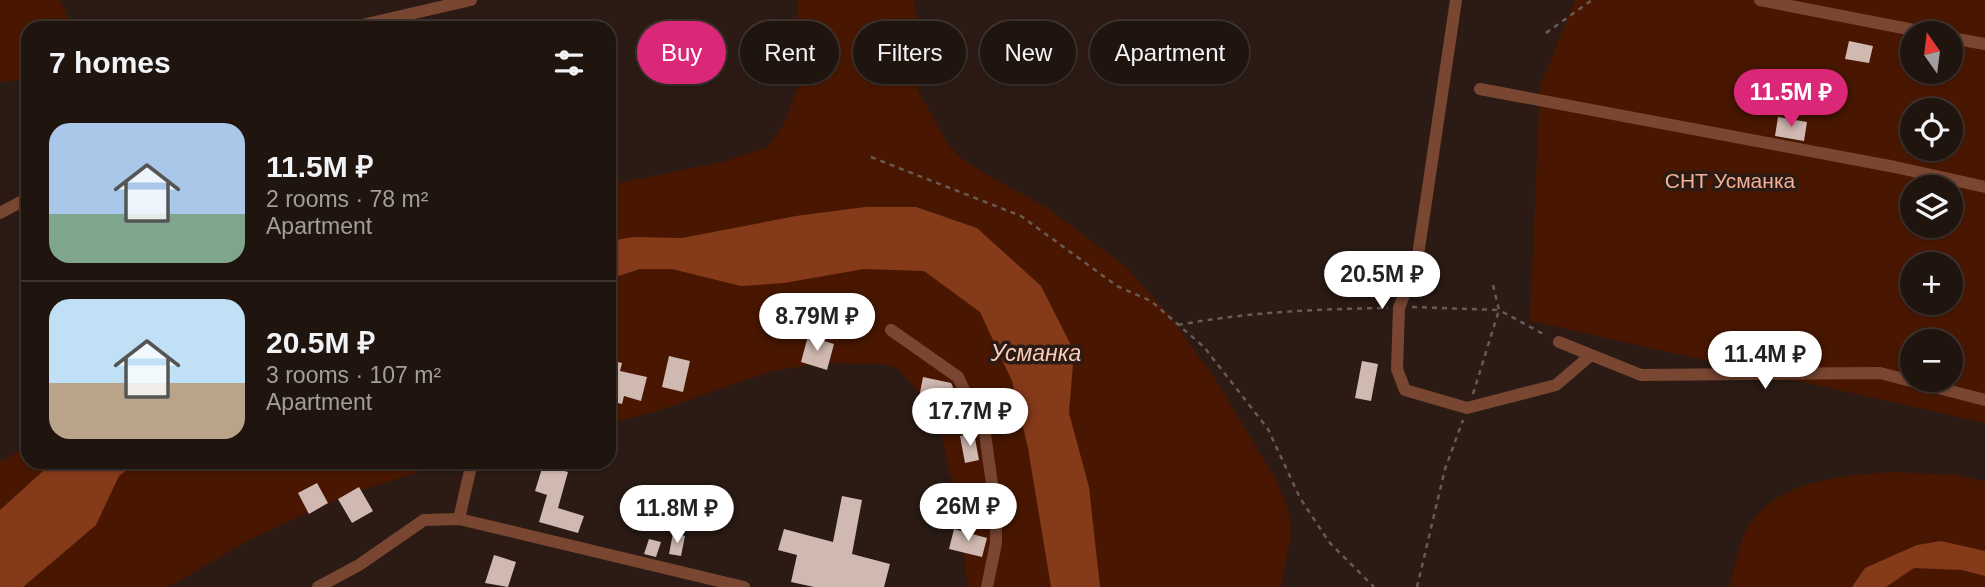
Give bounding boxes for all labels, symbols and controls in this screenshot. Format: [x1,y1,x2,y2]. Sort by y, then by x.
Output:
chip: Buy [637,21,726,84]
chip: Rent [740,21,839,84]
chip: Filters [853,21,966,84]
chip: New [980,21,1076,84]
chip: Apartment [1090,21,1249,84]
north arrow [1900,21,1964,84]
map controls [1900,21,1963,392]
icon: filters [550,44,588,82]
text: 7 homes [49,46,171,79]
pin: 11.5M ₽ [1726,69,1856,129]
text: 11.5M ₽ [1750,79,1832,105]
button: locate [1900,98,1963,161]
text: 11.5M ₽ [266,150,374,183]
icon: home [105,151,189,235]
park label: СНТ Усманка [1665,169,1796,192]
button: layers [1900,175,1963,238]
text: 2 rooms · 78 m² [266,186,428,212]
text: Apartment [266,213,372,239]
pin: 20.5M ₽ [1317,252,1447,311]
button: + [1900,252,1963,315]
text: 20.5M ₽ [1340,261,1424,287]
pin: 8.79M ₽ [752,294,882,353]
text: 8.79M ₽ [775,303,859,329]
text: 20.5M ₽ [266,326,375,359]
icon: home [105,327,189,411]
button: − [1900,329,1963,392]
pin: 11.4M ₽ [1700,332,1830,391]
water label: Усманка [990,340,1081,366]
text: 11.4M ₽ [1724,341,1806,367]
text: 3 rooms · 107 m² [266,362,441,388]
pin: 17.7M ₽ [905,388,1035,448]
text: Apartment [266,389,372,415]
text: 17.7M ₽ [928,398,1012,424]
pin: 26M ₽ [919,484,1017,543]
pin: 11.8M ₽ [612,486,742,545]
text: 26M ₽ [936,493,1000,519]
text: 11.8M ₽ [636,495,718,521]

